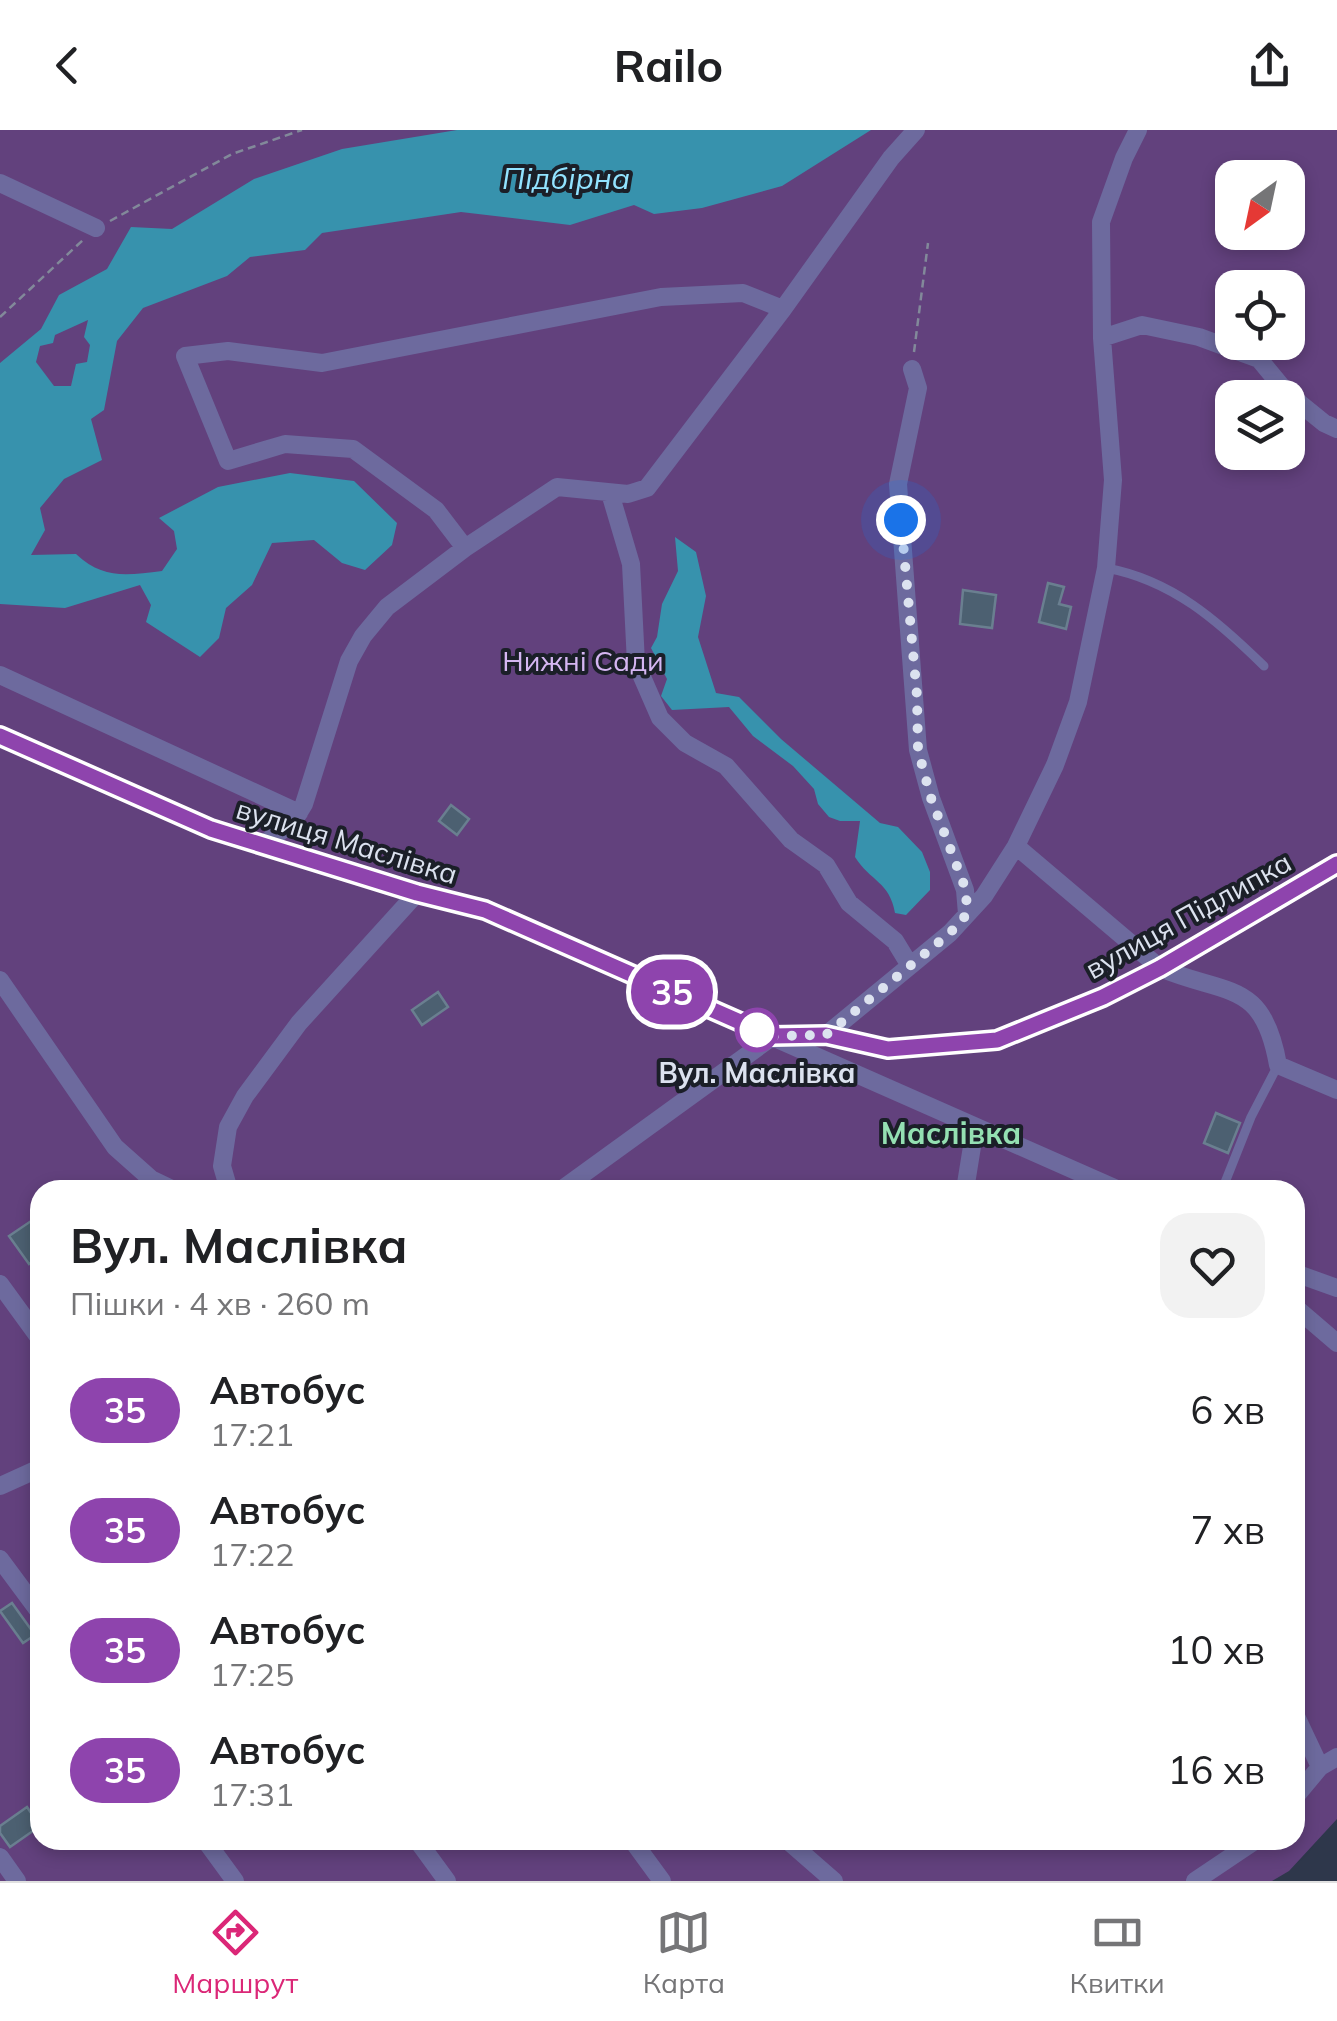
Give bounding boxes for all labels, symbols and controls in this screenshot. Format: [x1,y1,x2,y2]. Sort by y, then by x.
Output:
text: Railo [614,37,723,93]
icon: back [40,38,95,93]
icon: share [1242,38,1297,93]
water label: Підбірна [502,159,630,197]
north arrow [1215,160,1305,250]
map controls [1215,160,1305,470]
button: locate [1215,270,1305,360]
button: layers [1215,380,1305,470]
your location [876,495,926,545]
park label: Нижні Сади [502,643,664,678]
street label: вулиця Маслівка [232,791,462,891]
street label: вулиця Підлипка [1079,844,1297,986]
line badge: 35 [627,960,717,1024]
text: 35 [651,970,693,1014]
marker: Вул. Маслівка [736,1009,778,1051]
place label: Вул. Маслівка [658,1055,856,1090]
district label: Маслівка [881,1114,1021,1152]
button: heart [1160,1213,1265,1318]
text: Вул. Маслівка [70,1215,408,1275]
text: Пішки · 4 хв · 260 m [70,1283,370,1323]
text: Автобус [210,1366,365,1414]
text: 6 хв [1190,1386,1265,1434]
text: 35 [104,1388,146,1432]
text: 17:21 [210,1414,294,1454]
text: Автобус [210,1486,365,1534]
text: 7 хв [1190,1506,1265,1554]
text: 35 [104,1508,146,1552]
text: 17:22 [210,1534,294,1574]
text: Автобус [210,1606,365,1654]
text: 10 хв [1168,1626,1265,1674]
text: 35 [104,1628,146,1672]
text: 17:25 [210,1654,294,1694]
text: Автобус [210,1726,365,1774]
text: 16 хв [1168,1746,1265,1794]
text: 35 [104,1748,146,1792]
text: 17:31 [210,1774,294,1814]
tab: Маршрут [172,1905,298,2000]
tab: Карта [643,1905,725,2000]
tab: Квитки [1070,1905,1165,2000]

